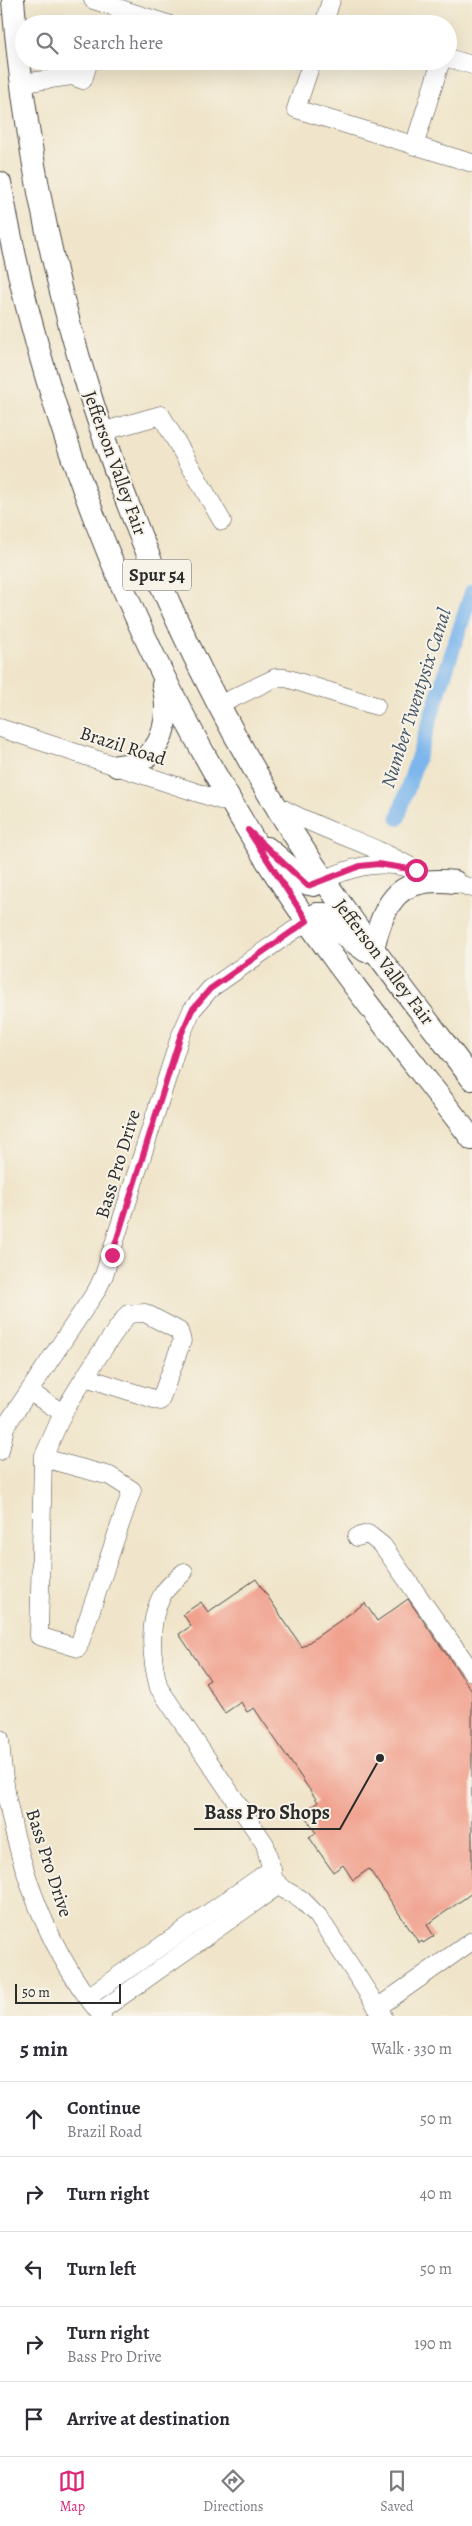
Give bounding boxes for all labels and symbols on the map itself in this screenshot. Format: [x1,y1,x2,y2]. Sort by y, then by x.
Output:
street label: Jefferson Valley Fair [77,387,153,539]
road number: Spur 54 [123,560,191,590]
water label: Number Twentysix Canal [374,605,458,791]
street label: Brazil Road [77,720,170,772]
route start [405,859,428,882]
street label: Jefferson Valley Fair [328,893,440,1031]
street label: Bass Pro Drive [89,1106,147,1222]
route end [101,1244,124,1267]
callout: Bass Pro Shops [194,1794,340,1829]
text: Bass Pro Shops [204,1799,330,1826]
street label: Bass Pro Drive [19,1805,79,1921]
scale bar [15,1981,121,2004]

